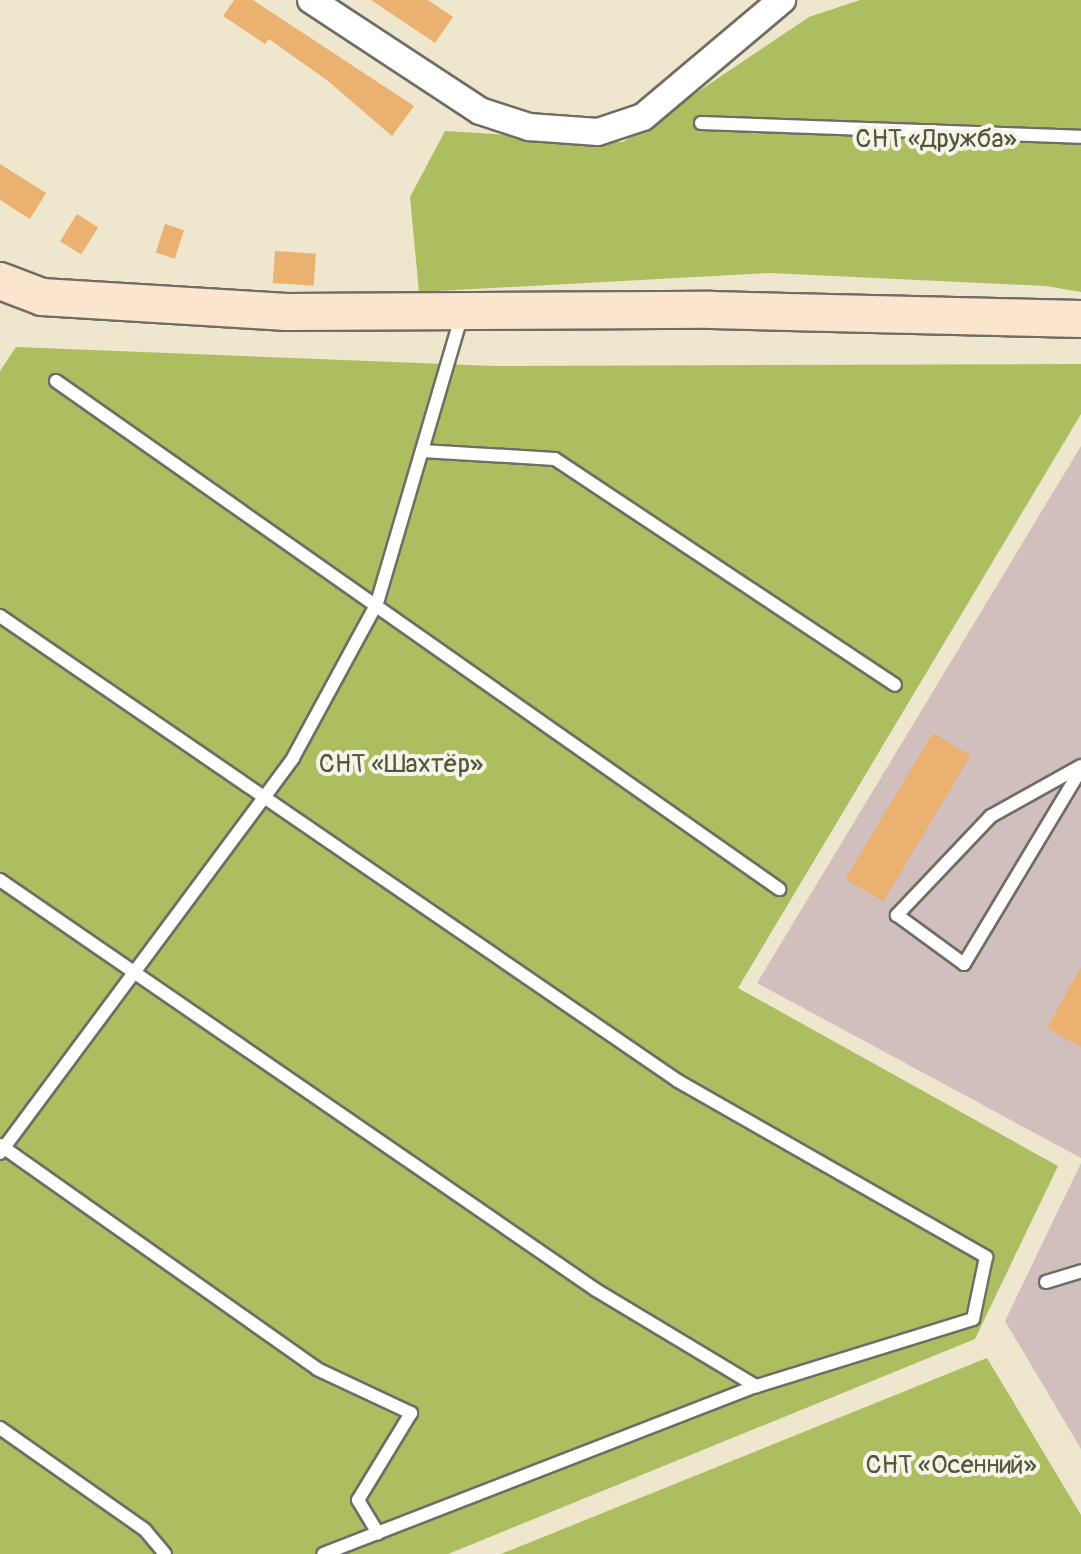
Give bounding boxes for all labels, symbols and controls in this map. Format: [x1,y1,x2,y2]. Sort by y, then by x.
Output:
park label: СНТ «Дружба» [855,124,1017,156]
park label: СНТ «Шахтёр» [319,749,483,781]
park label: СНТ «Осенний» [865,1450,1037,1482]

